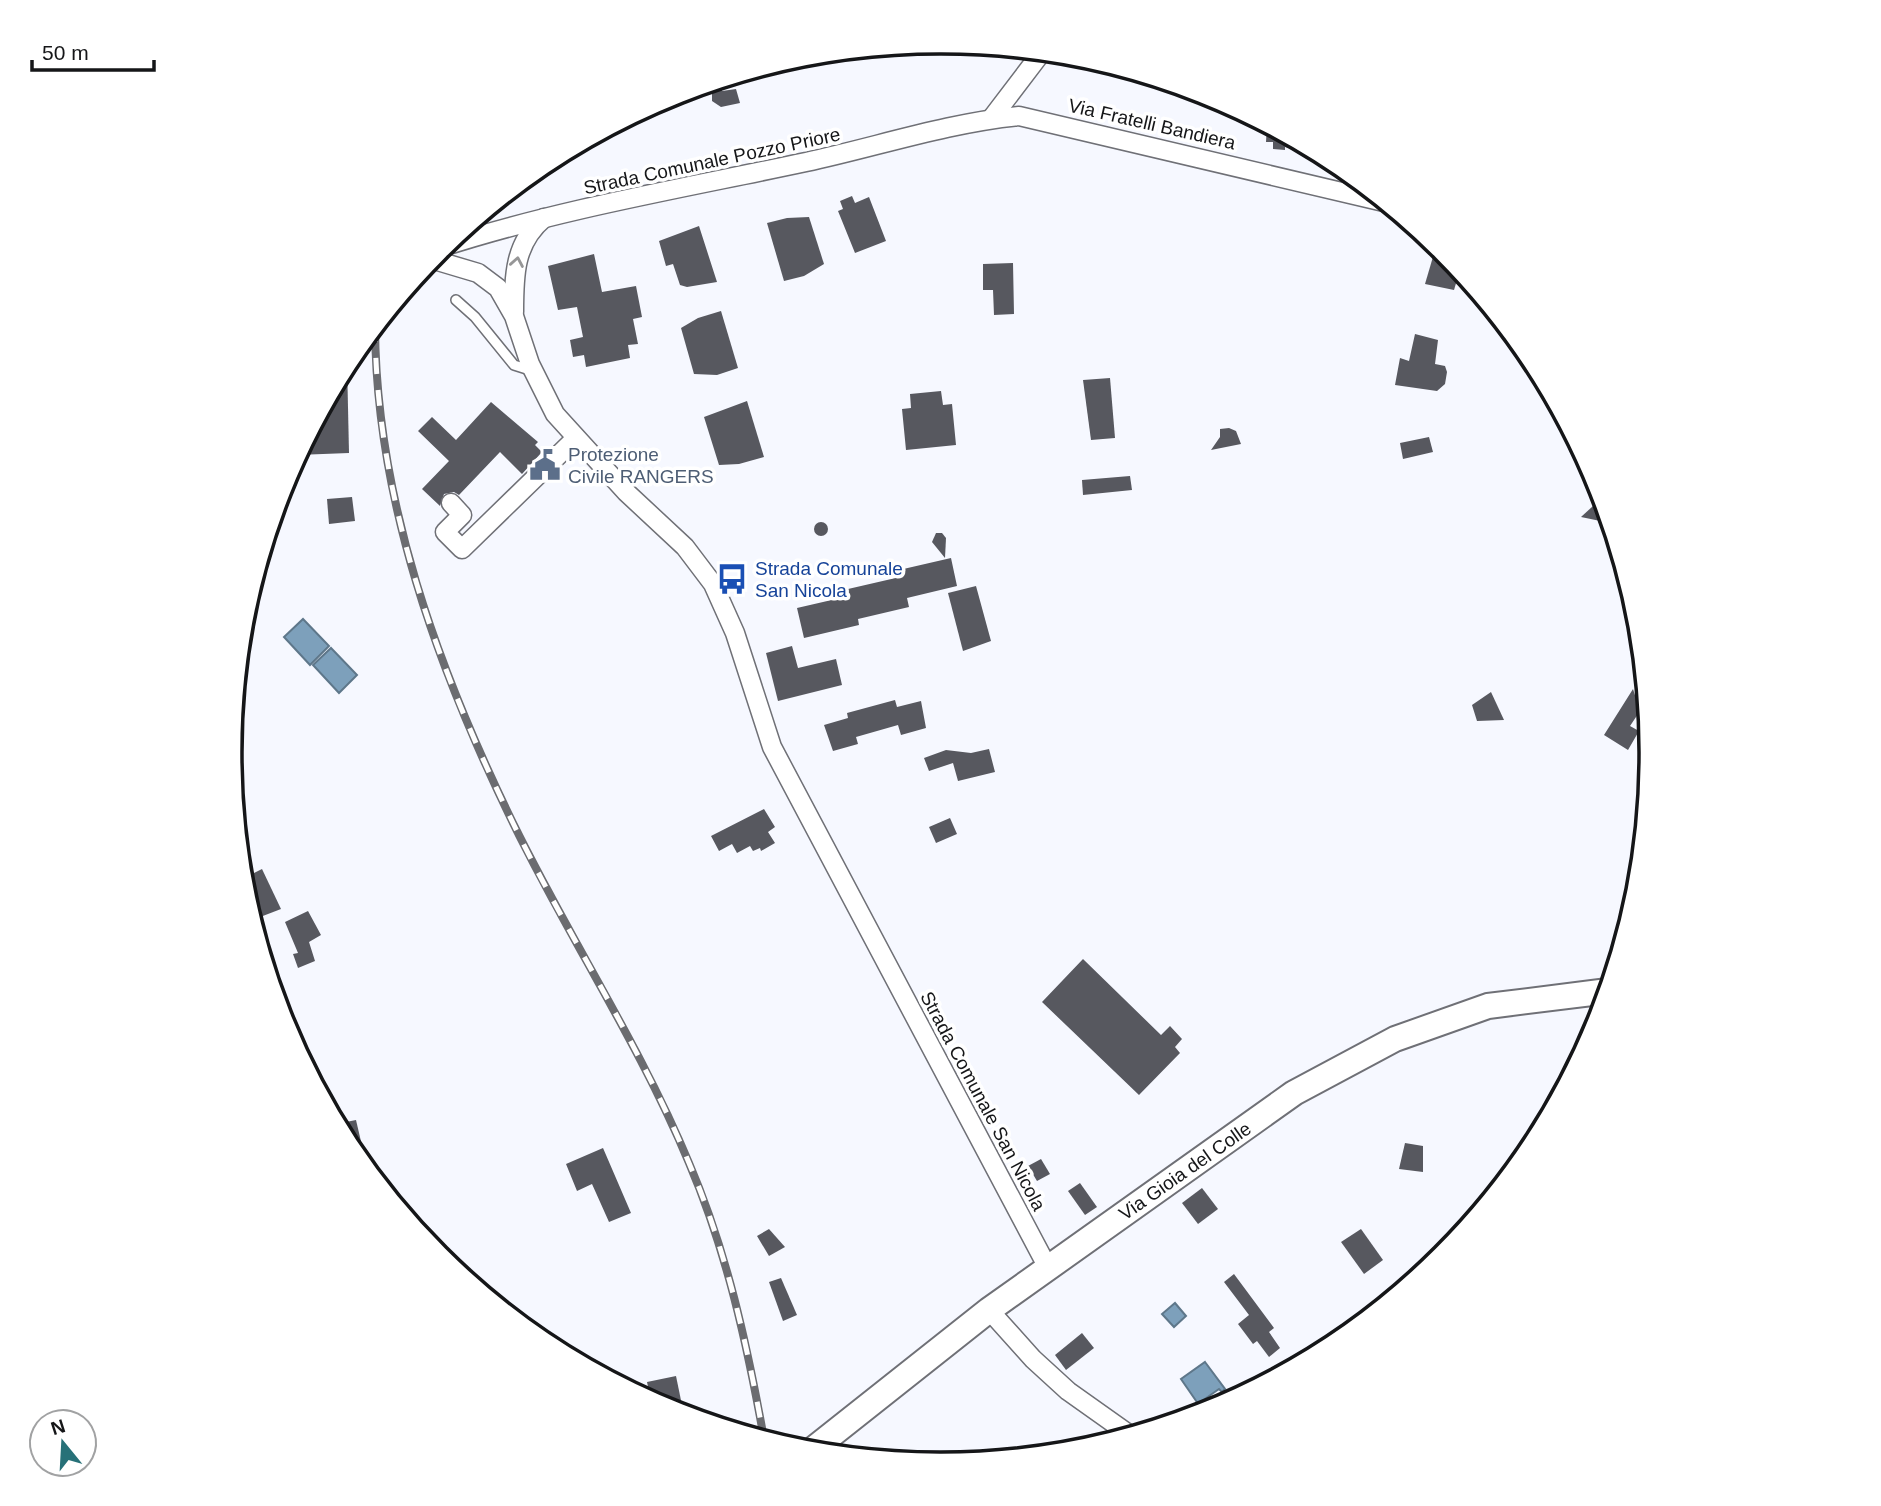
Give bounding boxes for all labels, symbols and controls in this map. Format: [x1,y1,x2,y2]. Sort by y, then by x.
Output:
scale bar [32,28,154,72]
text: 50 m [42,41,89,64]
street label: Via Fratelli Bandiera [1066,95,1238,154]
street label: Strada Comunale Pozzo Priore [582,124,842,198]
one-way arrow [509,256,524,268]
place label: Protezione Civile RANGERS [568,444,714,487]
public building icon: Protezione Civile RANGERS [528,448,562,482]
place label: Strada Comunale San Nicola [755,558,903,601]
bus stop icon: Strada Comunale San Nicola [715,562,749,596]
street label: Strada Comunale San Nicola [916,988,1050,1214]
street label: Via Gioia del Colle [1115,1118,1255,1224]
north arrow [28,1408,98,1478]
text: N [48,1415,68,1439]

